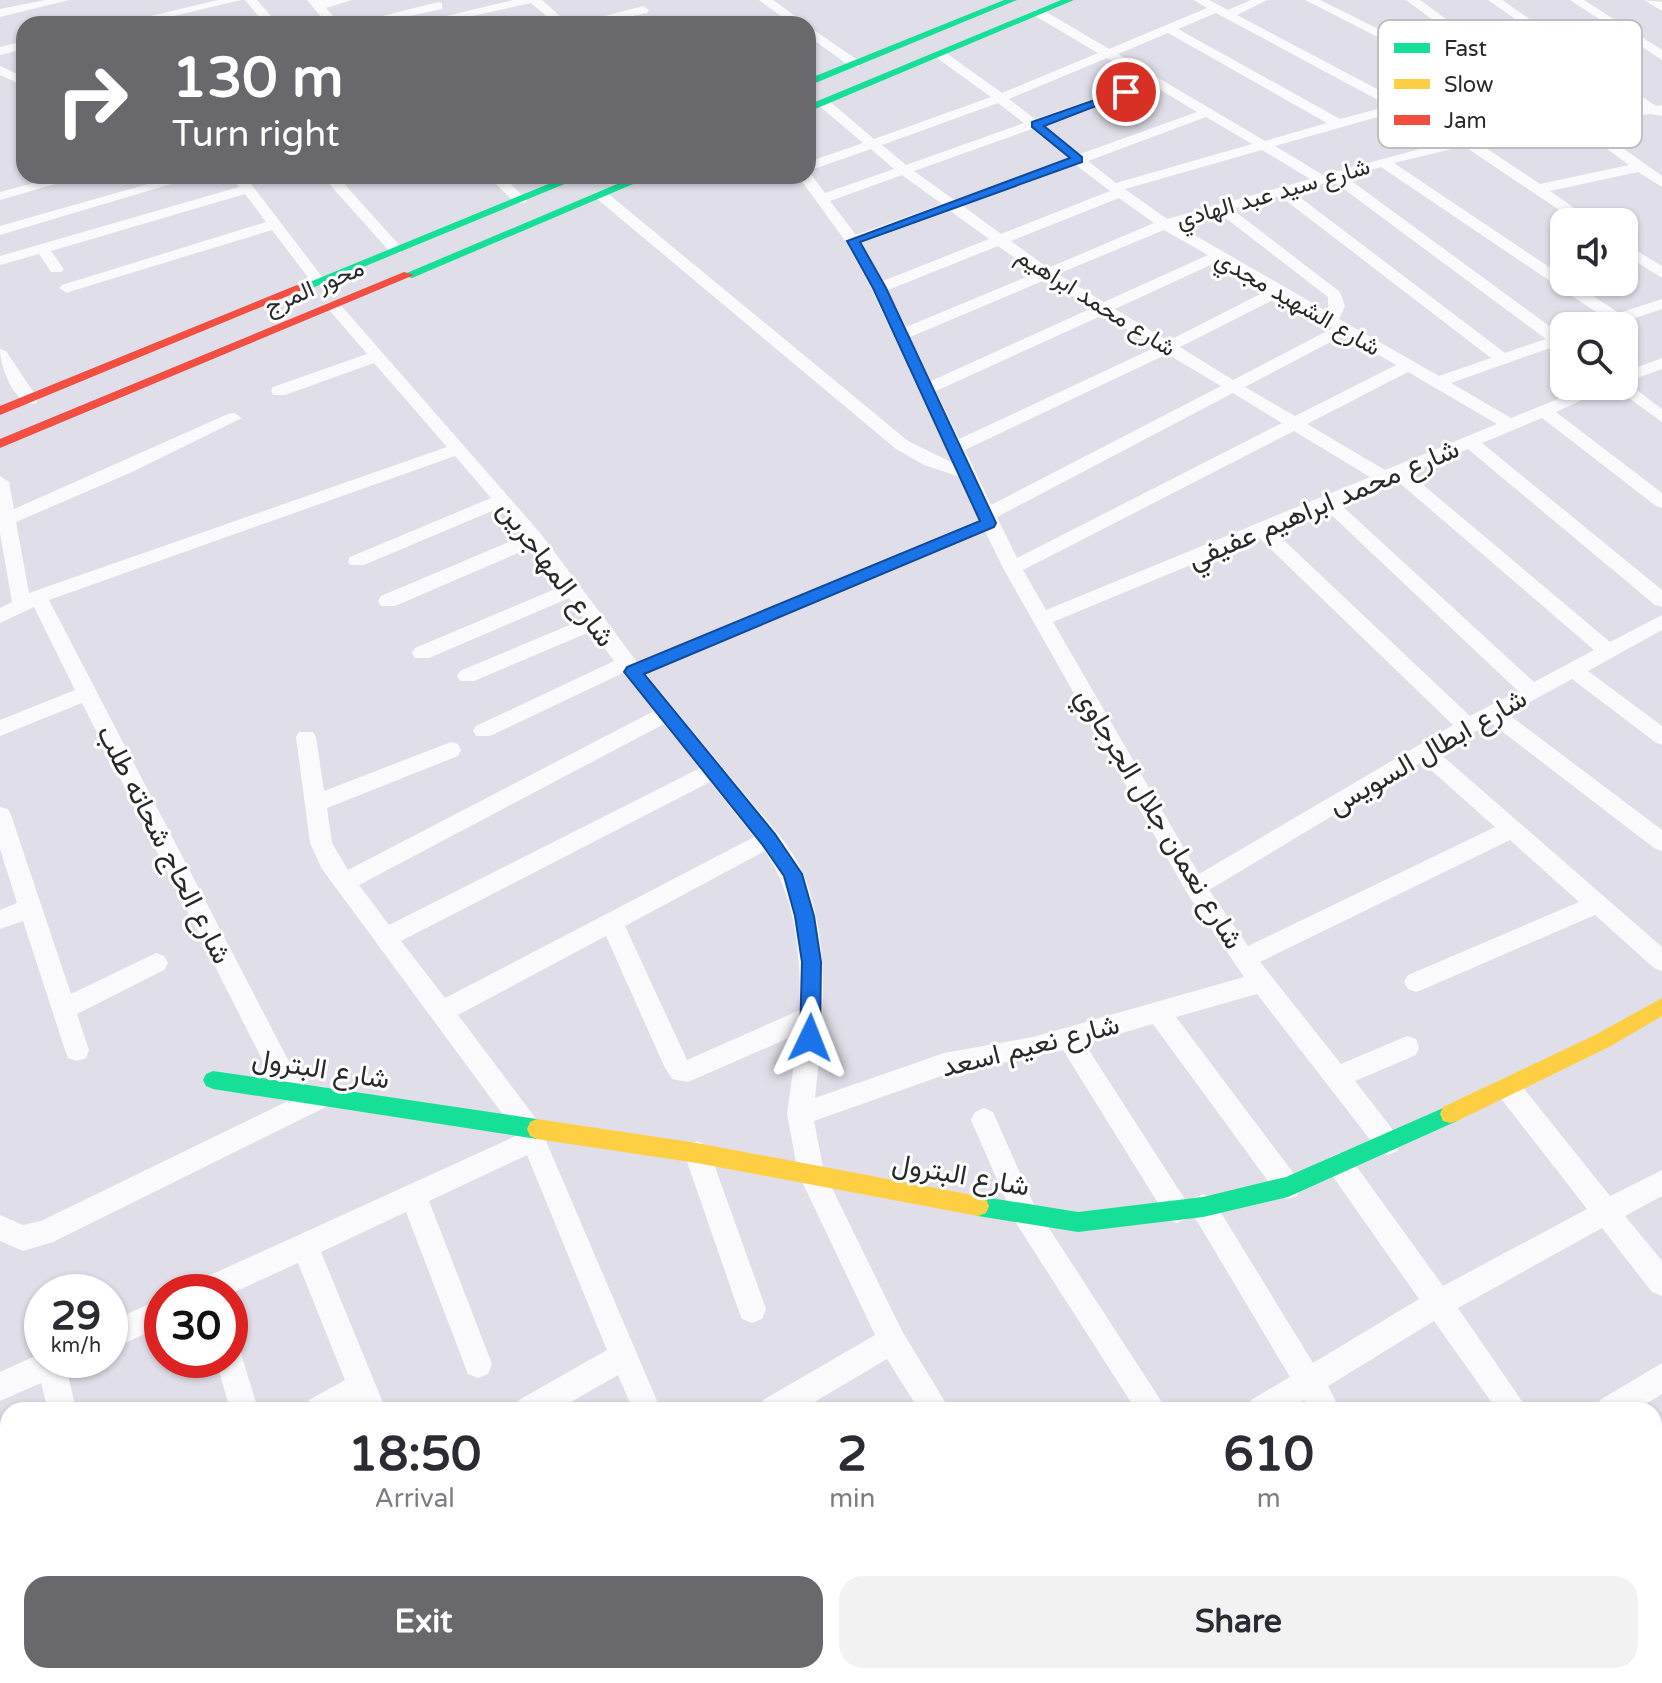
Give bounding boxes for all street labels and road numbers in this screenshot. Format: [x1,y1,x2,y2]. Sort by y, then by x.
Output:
street label: شارع سيد عبد الهادي [1173,152,1374,239]
street label: شارع محمد ابراهيم [1010,242,1181,364]
street label: شارع الشهيد مجدي [1208,244,1385,366]
street label: محور المرج [260,253,369,322]
street label: شارع محمد ابراهيم عفيفي [1183,431,1466,581]
street label: شارع المهاجرين [489,494,622,654]
street label: شارع ابطال السويس [1322,681,1533,823]
street label: شارع نعمان جلال الجرجاوي [1063,682,1251,958]
street label: شارع الحاج شحاته طلب [88,719,239,970]
street label: شارع نعيم اسعد [938,1007,1123,1085]
street label: شارع البترول [250,1041,392,1098]
street label: شارع البترول [889,1146,1032,1205]

